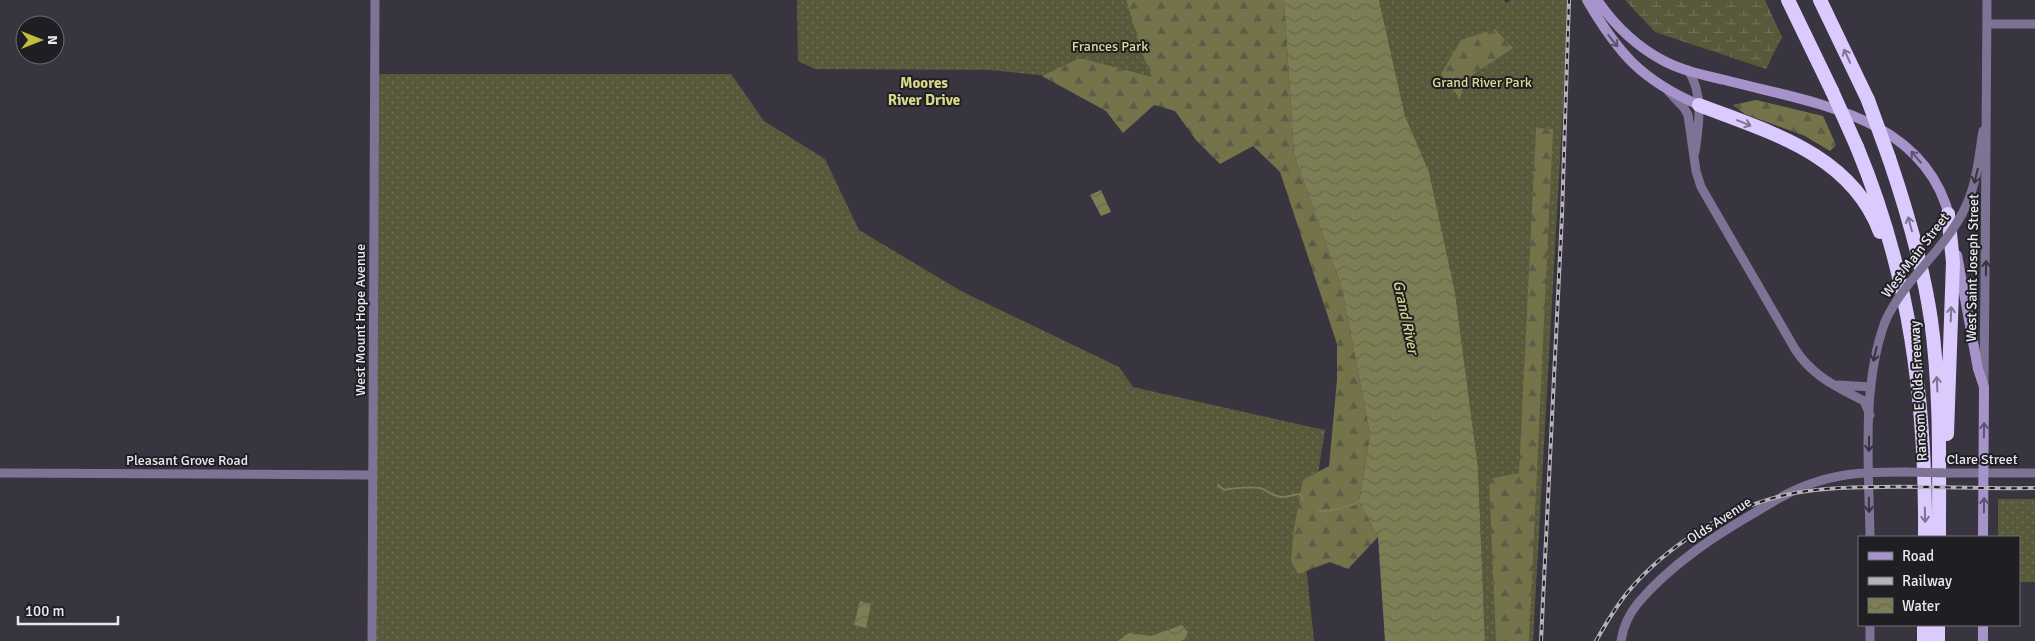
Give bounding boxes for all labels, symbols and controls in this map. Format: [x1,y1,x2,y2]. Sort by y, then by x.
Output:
north arrow [15,15,65,65]
one-way arrow [1608,34,1619,47]
text: N [44,35,61,45]
park label: Frances Park [1072,38,1148,55]
one-way arrow [1842,49,1851,64]
district label: Moores River Drive [888,74,960,109]
park label: Grand River Park [1432,74,1532,91]
one-way arrow [1736,119,1751,128]
one-way arrow [1911,151,1922,164]
one-way arrow [1971,168,1981,184]
street label: West Saint Joseph Street [1963,194,1982,342]
street label: West Main Street [1878,209,1953,301]
one-way arrow [1905,216,1914,232]
street label: West Mount Hope Avenue [352,244,369,396]
one-way arrow [1981,260,1991,276]
water label: Grand River [1389,279,1423,358]
one-way arrow [1946,306,1956,322]
street label: Ransom E Olds Freeway [1906,320,1931,462]
one-way arrow [1870,345,1879,361]
one-way arrow [1932,376,1941,392]
one-way arrow [1979,422,1989,438]
one-way arrow [1864,435,1874,451]
street label: Clare Street [1946,451,2018,468]
street label: Pleasant Grove Road [126,452,248,469]
street label: Olds Avenue [1684,493,1755,548]
one-way arrow [1864,496,1874,513]
one-way arrow [1979,497,1989,514]
one-way arrow [1920,506,1930,523]
legend [1858,536,2020,626]
text: Road [1902,547,1934,565]
text: Railway [1902,572,1952,590]
scale bar [18,594,118,626]
text: Water [1902,597,1940,615]
text: 100 m [25,602,65,620]

